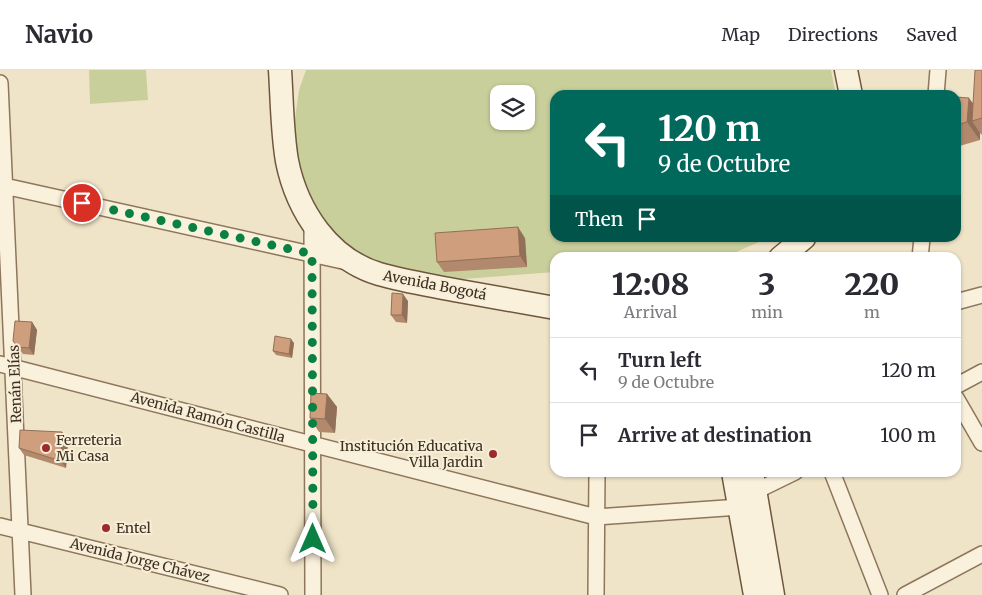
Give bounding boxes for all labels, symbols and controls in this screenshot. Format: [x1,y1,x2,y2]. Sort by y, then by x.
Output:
text: Navio [25,19,93,50]
text: Map [722,23,760,46]
text: Directions [788,23,878,46]
text: Saved [906,23,957,46]
map controls [490,85,535,130]
button: layers [490,85,535,130]
text: 120 m [658,107,761,151]
icon: left [575,110,640,175]
text: 9 de Octubre [658,150,790,178]
pin [61,182,103,224]
icon: arrive [68,189,96,217]
icon: arrive [633,205,661,233]
text: Then [575,207,623,231]
text: 12:08 [612,265,689,303]
text: 3 [758,265,776,303]
text: 220 [845,265,899,303]
street label: Avenida Bogotá [381,266,489,304]
text: Arrival [624,302,677,322]
text: min [751,302,783,322]
text: m [864,302,880,322]
street label: Renán Elías [5,344,25,424]
text: Turn left [618,348,702,372]
icon: left [575,356,603,384]
text: 120 m [881,358,936,382]
text: 9 de Octubre [618,372,714,392]
street label: Avenida Ramón Castilla [128,387,288,446]
icon: arrive [575,421,603,449]
text: Arrive at destination [618,423,812,447]
text: 100 m [880,423,936,447]
place label: Ferreteria Mi Casa [56,431,122,465]
place label: Institución Educativa Villa Jardin [340,437,483,471]
marker: Ferreteria Mi Casa [40,442,52,454]
marker: Institución Educativa Villa Jardin [487,448,499,460]
position arrow [286,512,338,564]
place label: Entel [116,519,151,537]
marker: Entel [100,522,112,534]
street label: Avenida Jorge Chávez [67,534,212,586]

